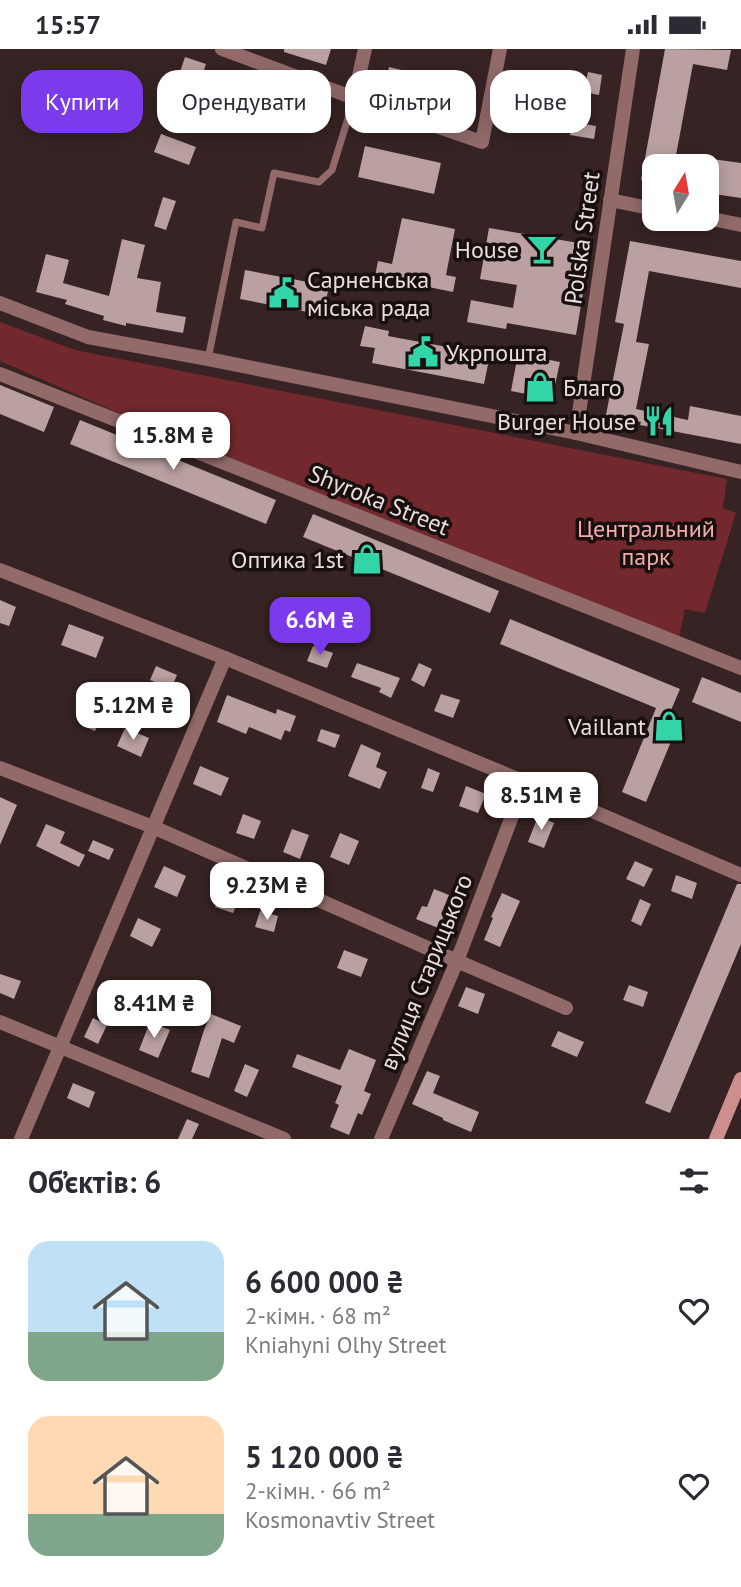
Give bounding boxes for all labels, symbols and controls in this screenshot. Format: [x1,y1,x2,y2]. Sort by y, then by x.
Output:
text: 15:57 [35,8,101,41]
chip: Купити [21,70,143,133]
chip: Орендувати [157,70,331,133]
chip: Фільтри [345,70,476,133]
chip: Нове [490,70,591,133]
north arrow [642,154,719,231]
map controls [642,154,719,231]
street label: Polska Street [557,170,607,306]
bar icon: House [525,232,559,266]
place label: House [455,234,519,265]
place label: Сарненська міська рада [307,264,430,323]
public building icon: Сарненська міська рада [267,276,301,310]
public building icon: Укрпошта [406,335,440,369]
place label: Укрпошта [446,337,547,368]
shop icon: Благо [523,370,557,404]
place label: Благо [563,372,622,403]
restaurant icon: Burger House [642,404,676,438]
place label: Burger House [497,406,636,437]
pin: 15.8M ₴ [108,413,238,472]
text: 15.8M ₴ [132,420,214,449]
street label: Shyroka Street [304,458,454,542]
park label: Центральний парк [577,513,715,572]
shop icon: Оптика 1st [350,542,384,576]
place label: Оптика 1st [231,544,344,575]
pin: 6.6M ₴ [263,597,377,657]
text: 6.6M ₴ [285,605,355,634]
pin: 5.12M ₴ [68,683,198,742]
text: 5.12M ₴ [92,690,174,719]
shop icon: Vaillant [652,709,686,743]
place label: Vaillant [567,711,646,742]
pin: 8.51M ₴ [476,773,606,832]
text: 8.51M ₴ [500,780,582,809]
pin: 9.23M ₴ [202,863,332,922]
text: 9.23M ₴ [226,870,308,899]
street label: вулиця Старицького [373,870,479,1074]
pin: 8.41M ₴ [89,981,219,1040]
text: 8.41M ₴ [113,988,195,1017]
text: Об’єктів: 6 [28,1162,161,1201]
icon: filters [675,1162,713,1200]
text: 6 600 000 ₴ [245,1262,404,1301]
icon: home [84,1269,168,1353]
icon: heart [675,1292,713,1330]
text: 2-кімн. · 68 m² [245,1301,391,1330]
text: Kniahyni Olhy Street [245,1330,447,1359]
text: 5 120 000 ₴ [245,1437,404,1476]
icon: home [84,1444,168,1528]
icon: heart [675,1467,713,1505]
text: 2-кімн. · 66 m² [245,1476,391,1505]
text: Kosmonavtiv Street [245,1505,435,1534]

